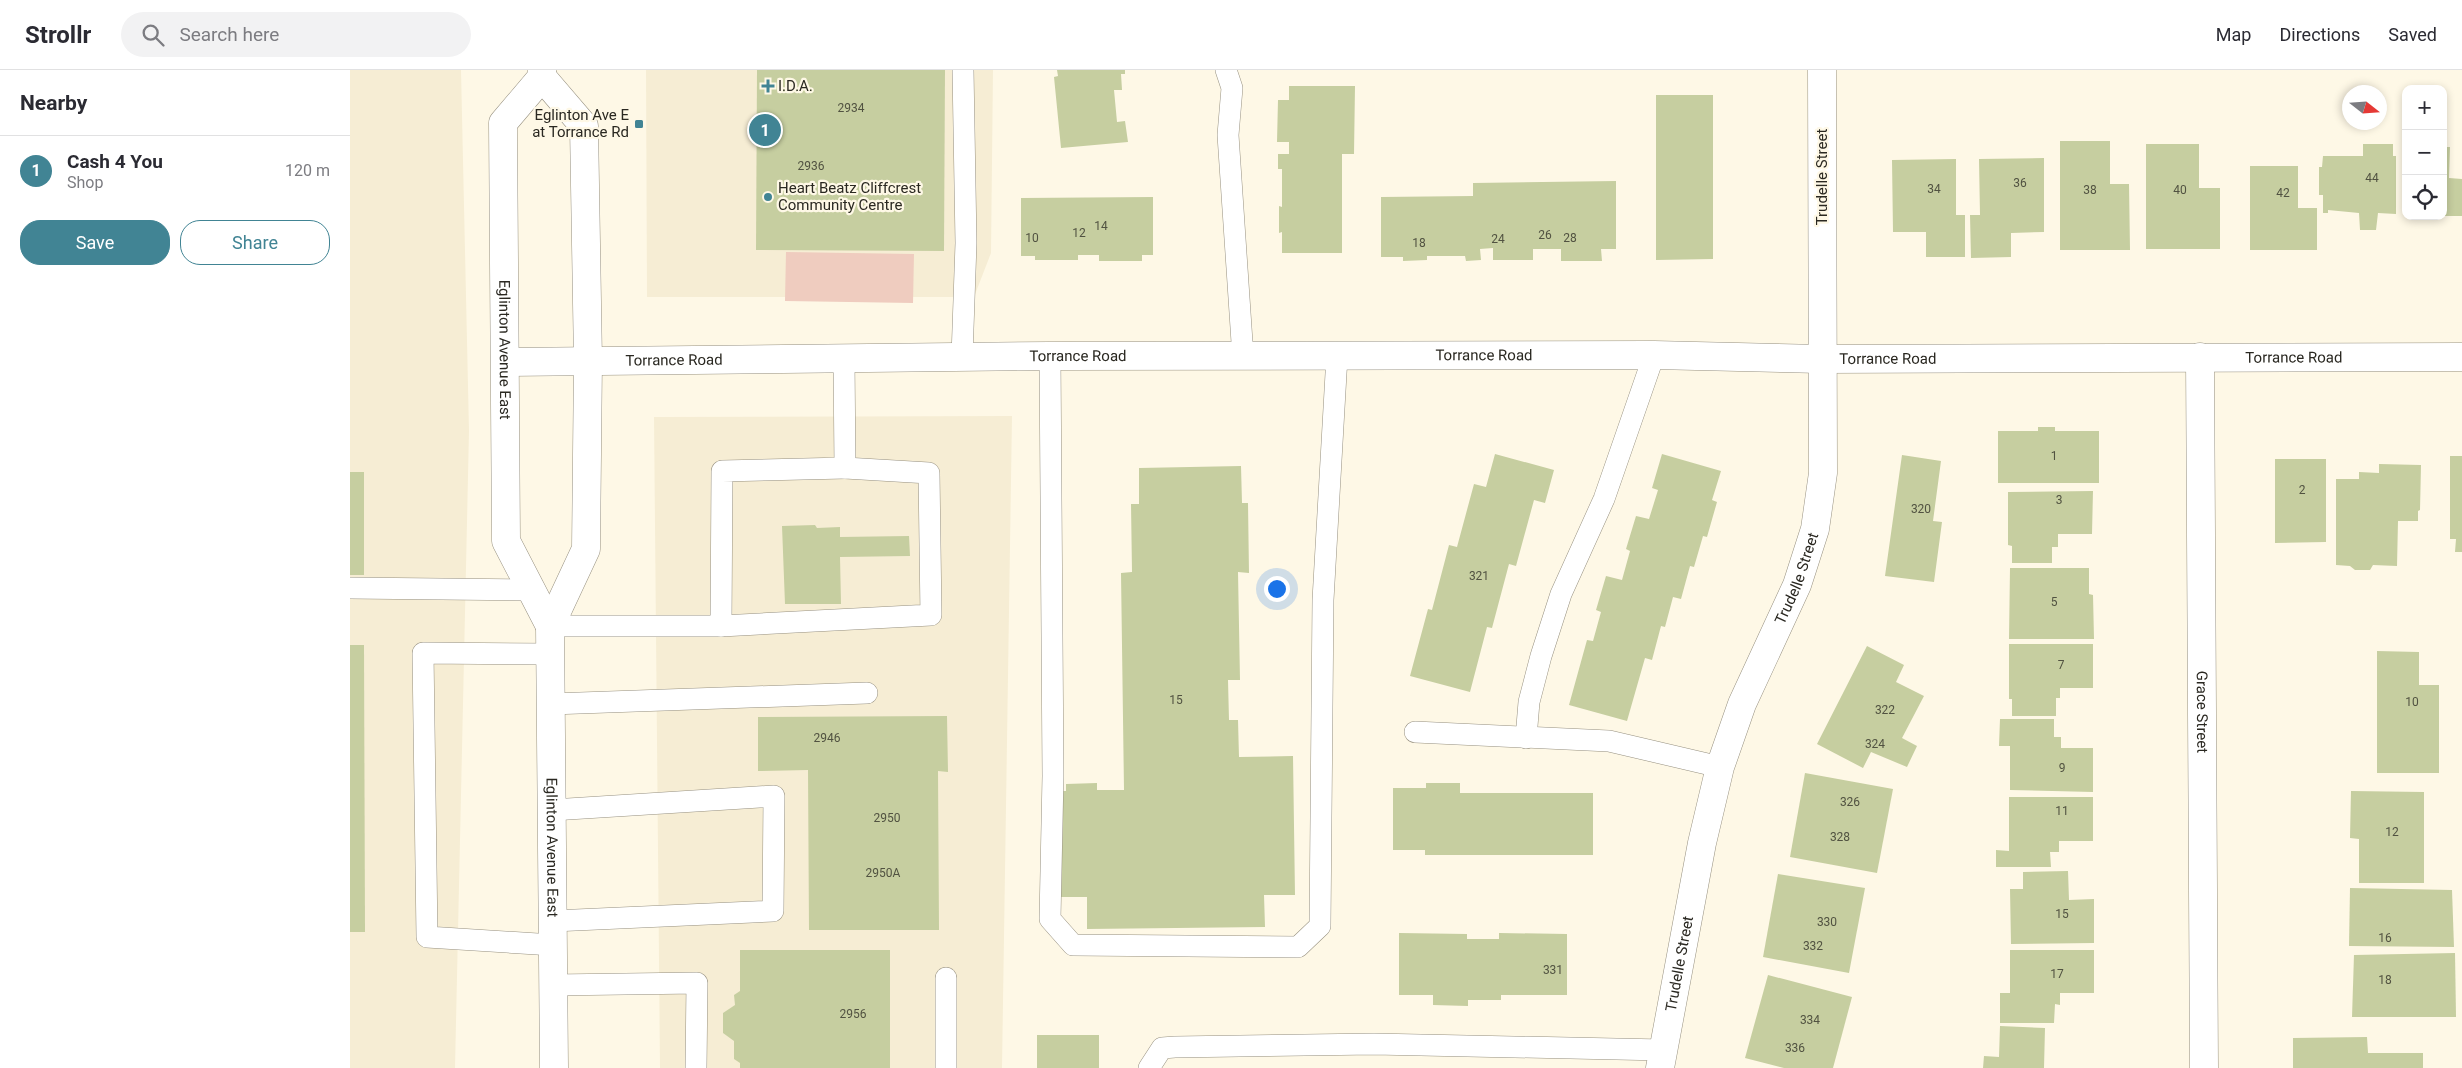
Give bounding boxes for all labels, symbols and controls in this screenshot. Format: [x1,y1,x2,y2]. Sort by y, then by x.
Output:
search box [121,12,471,57]
text: Strollr [25,21,91,49]
icon: search [139,21,167,49]
text: Search here [179,23,279,46]
text: Map [2216,24,2251,45]
text: Directions [2279,24,2360,45]
text: Saved [2388,24,2437,45]
place label: I.D.A. [778,77,813,95]
marker: I.D.A. [762,80,774,92]
north arrow [2342,85,2387,130]
map controls [2402,85,2447,220]
button: + [2402,85,2447,130]
text: Nearby [20,91,87,115]
house number: 2934 [838,101,865,115]
place label: Eglinton Ave E at Torrance Rd [532,106,629,141]
pin: 1 [749,111,781,149]
marker: Eglinton Ave E at Torrance Rd [633,118,645,130]
street label: Trudelle Street [1813,129,1831,225]
button: − [2402,130,2447,175]
text: Cash 4 You [67,150,163,173]
house number: 2936 [798,159,825,173]
text: 1 [31,161,41,180]
text: 120 m [285,161,330,180]
house number: 44 [2365,171,2379,185]
text: Shop [67,173,103,192]
button: locate [2402,175,2447,220]
house number: 36 [2013,176,2027,190]
place label: Heart Beatz Cliffcrest Community Centre [778,179,921,214]
house number: 34 [1927,182,1941,196]
house number: 38 [2083,183,2097,197]
house number: 40 [2173,183,2187,197]
house number: 42 [2276,186,2290,200]
marker: Heart Beatz Cliffcrest Community Centre [762,191,774,203]
house number: 14 [1094,219,1108,233]
button: Save [20,220,170,265]
button: Share [180,220,330,265]
house number: 12 [1072,226,1086,240]
house number: 26 [1538,228,1552,242]
house number: 10 [1025,231,1039,245]
house number: 28 [1563,231,1577,245]
house number: 24 [1491,232,1505,246]
house number: 18 [1412,236,1426,250]
street label: Eglinton Avenue East [495,280,514,420]
street label: Torrance Road [1435,346,1533,364]
street label: Torrance Road [1029,347,1127,365]
street label: Torrance Road [2245,348,2343,367]
street label: Torrance Road [1839,350,1937,368]
street label: Torrance Road [625,351,723,370]
house number: 1 [2051,449,2057,463]
house number: 2 [2299,483,2306,497]
house number: 3 [2056,493,2062,507]
house number: 320 [1911,502,1931,516]
street label: Trudelle Street [1771,530,1822,627]
house number: 321 [1469,569,1489,583]
your location [1264,576,1290,602]
house number: 5 [2051,595,2058,609]
house number: 7 [2058,658,2065,672]
street label: Grace Street [2193,671,2211,753]
house number: 15 [1169,693,1183,707]
house number: 10 [2405,695,2419,709]
house number: 322 [1875,703,1895,717]
house number: 2946 [814,731,841,745]
house number: 324 [1865,737,1885,751]
house number: 9 [2059,761,2065,775]
street label: Eglinton Avenue East [542,777,562,918]
house number: 326 [1840,795,1860,809]
house number: 11 [2055,804,2069,818]
house number: 2950 [874,811,901,825]
house number: 12 [2385,825,2399,839]
house number: 328 [1830,830,1850,844]
house number: 2950A [866,866,901,880]
house number: 15 [2055,907,2069,921]
street label: Trudelle Street [1662,914,1697,1013]
house number: 330 [1817,915,1837,929]
house number: 16 [2378,931,2392,945]
house number: 332 [1803,939,1823,953]
house number: 331 [1543,963,1563,977]
house number: 17 [2050,967,2064,981]
house number: 18 [2378,973,2392,987]
house number: 2956 [840,1007,867,1021]
house number: 334 [1800,1013,1820,1027]
house number: 336 [1785,1041,1805,1055]

